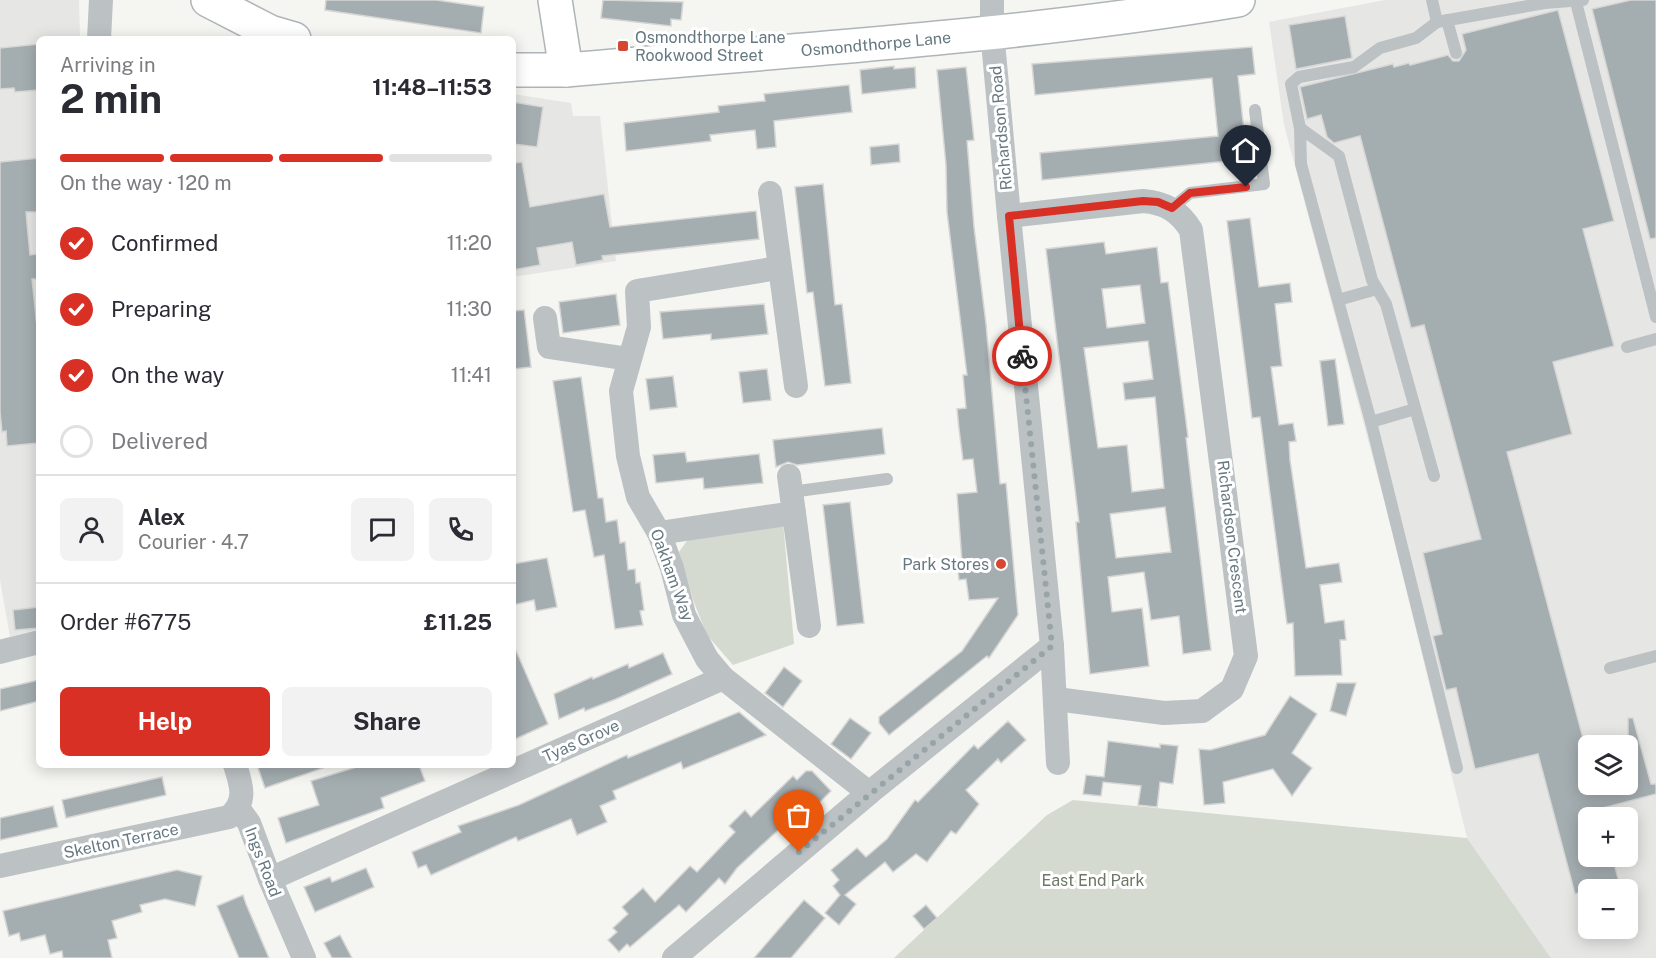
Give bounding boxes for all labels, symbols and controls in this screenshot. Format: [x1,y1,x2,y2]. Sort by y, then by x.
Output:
street label: Osmondthorpe Lane [800,27,952,60]
place label: Osmondthorpe Lane Rookwood Street [635,28,786,65]
marker: Osmondthorpe Lane Rookwood Street [616,39,630,53]
text: Arriving in [60,53,155,77]
street label: Richardson Road [986,65,1016,191]
text: 11:48–11:53 [372,74,492,100]
text: 2 min [60,76,162,122]
pin [1220,125,1271,187]
icon: home [1229,134,1262,167]
text: On the way · 120 m [60,171,232,195]
icon: check [60,227,93,260]
text: Confirmed [111,230,218,256]
text: 11:20 [447,231,492,255]
icon: check [60,293,93,326]
text: Preparing [111,296,212,322]
text: 11:30 [447,297,492,321]
courier [992,326,1052,386]
icon: bike [1006,340,1039,373]
icon: check [60,359,93,392]
text: On the way [111,362,224,388]
text: 11:41 [451,363,492,387]
text: Delivered [111,428,208,454]
street label: Richardson Crescent [1213,459,1251,615]
button: person [60,498,123,561]
button: chat [351,498,414,561]
button: phone [429,498,492,561]
text: Alex [138,504,185,530]
street label: Oakham Way [647,526,698,624]
text: Courier · 4.7 [138,530,249,554]
place label: Park Stores [902,555,989,574]
marker: Park Stores [994,557,1008,571]
text: Order #6775 [60,609,191,635]
text: £11.25 [424,609,492,635]
button: Help [60,687,270,756]
button: Share [282,687,492,756]
street label: Tyas Grove [540,716,622,766]
map controls [1578,735,1638,939]
button: layers [1578,735,1638,795]
pin [773,790,824,852]
icon: bag [782,799,815,832]
button: + [1578,807,1638,867]
street label: Skelton Terrace [62,820,180,862]
street label: Ings Road [241,824,285,900]
park label: East End Park [1041,871,1145,890]
button: − [1578,879,1638,939]

